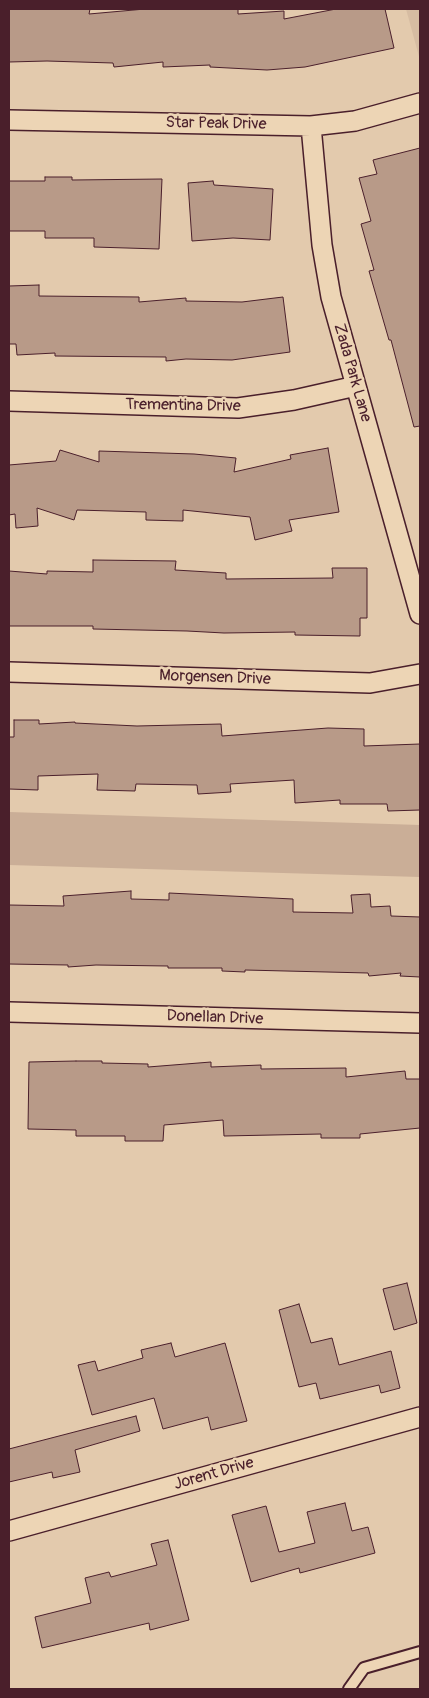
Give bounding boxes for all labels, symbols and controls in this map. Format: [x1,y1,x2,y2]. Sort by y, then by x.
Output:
street label: Star Peak Drive [165,114,267,134]
street label: Zada Park Lane [329,322,375,424]
street label: Trementina Drive [125,395,241,417]
street label: Morgensen Drive [159,666,271,690]
street label: Donellan Drive [166,1007,264,1029]
street label: Jorent Drive [172,1453,256,1495]

